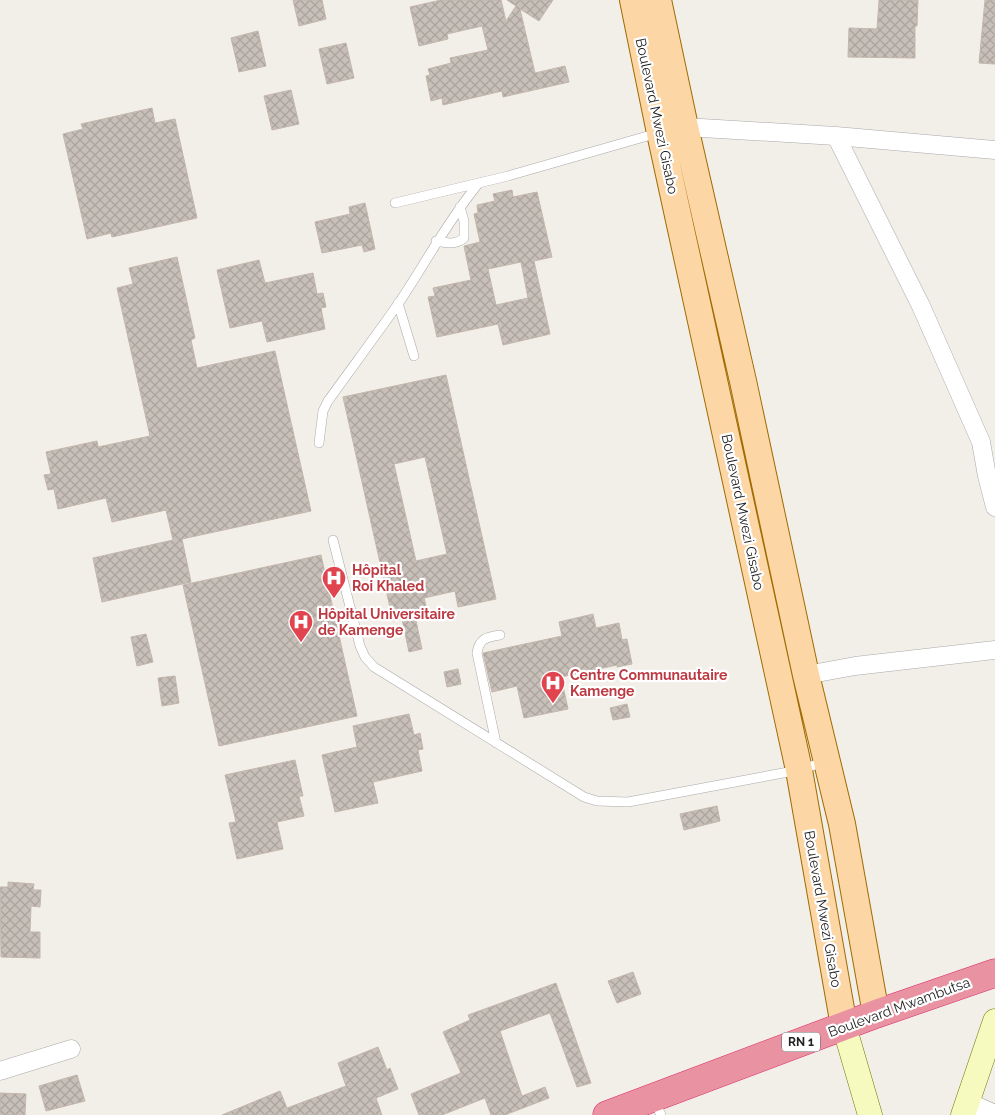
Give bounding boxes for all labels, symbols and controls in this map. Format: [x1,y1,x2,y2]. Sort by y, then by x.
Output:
street label: Boulevard Mwezi Gisabo [633,36,681,196]
street label: Boulevard Mwezi Gisabo [719,432,767,592]
place label: Hôpital Roi Khaled [352,562,424,594]
hospital icon: Hôpital Roi Khaled [321,565,347,599]
place label: Hôpital Universitaire de Kamenge [318,606,456,638]
hospital icon: Hôpital Universitaire de Kamenge [288,609,314,643]
place label: Centre Communautaire Kamenge [570,667,728,699]
hospital icon: Centre Communautaire Kamenge [540,670,566,704]
street label: Boulevard Mwezi Gisabo [801,829,845,989]
street label: Boulevard Mwambutsa [826,974,972,1040]
road number: RN 1 [782,1032,820,1052]

